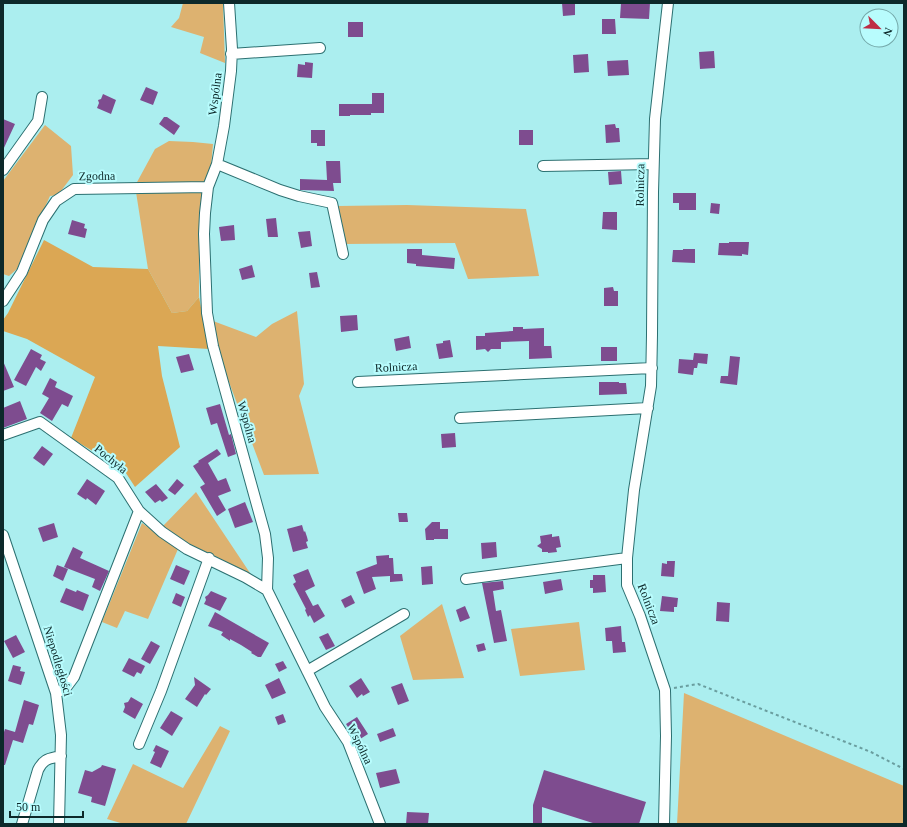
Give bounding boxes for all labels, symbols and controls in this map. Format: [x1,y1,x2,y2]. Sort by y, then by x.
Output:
north arrow [859,8,899,48]
text: N [881,26,895,38]
street label: Wspólna [205,71,225,116]
street label: Rolnicza [633,163,647,206]
street label: Zgodna [79,169,116,183]
street label: Rolnicza [374,359,418,375]
street label: Wspólna [234,400,260,445]
street label: Pochyła [92,441,131,477]
street label: Rolnicza [635,582,663,627]
street label: Niepodległości [41,624,76,698]
street label: Wspólna [344,722,376,767]
scale bar [10,793,83,819]
text: 50 m [16,800,41,814]

